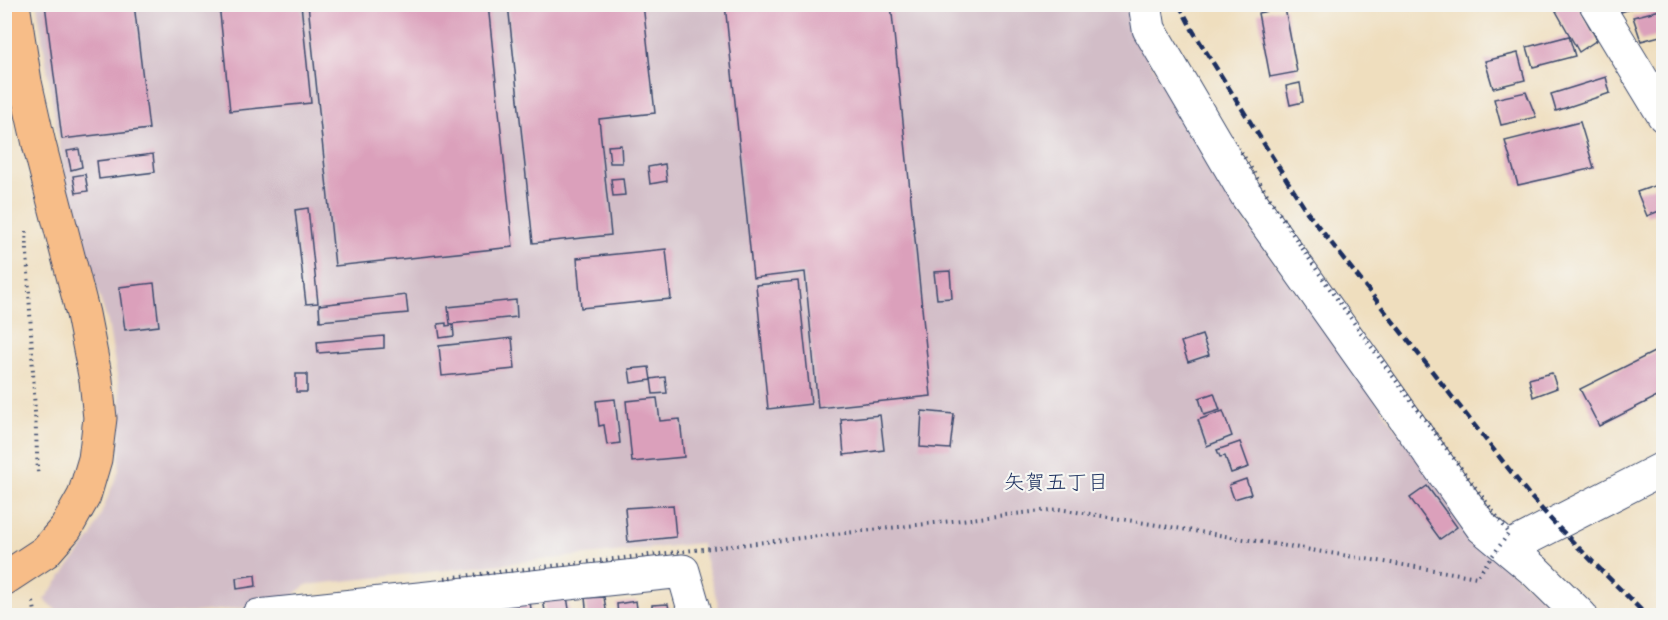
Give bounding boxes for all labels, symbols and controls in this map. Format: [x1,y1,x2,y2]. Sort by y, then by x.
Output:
district label: 矢賀五丁目 [1004,470,1109,494]

